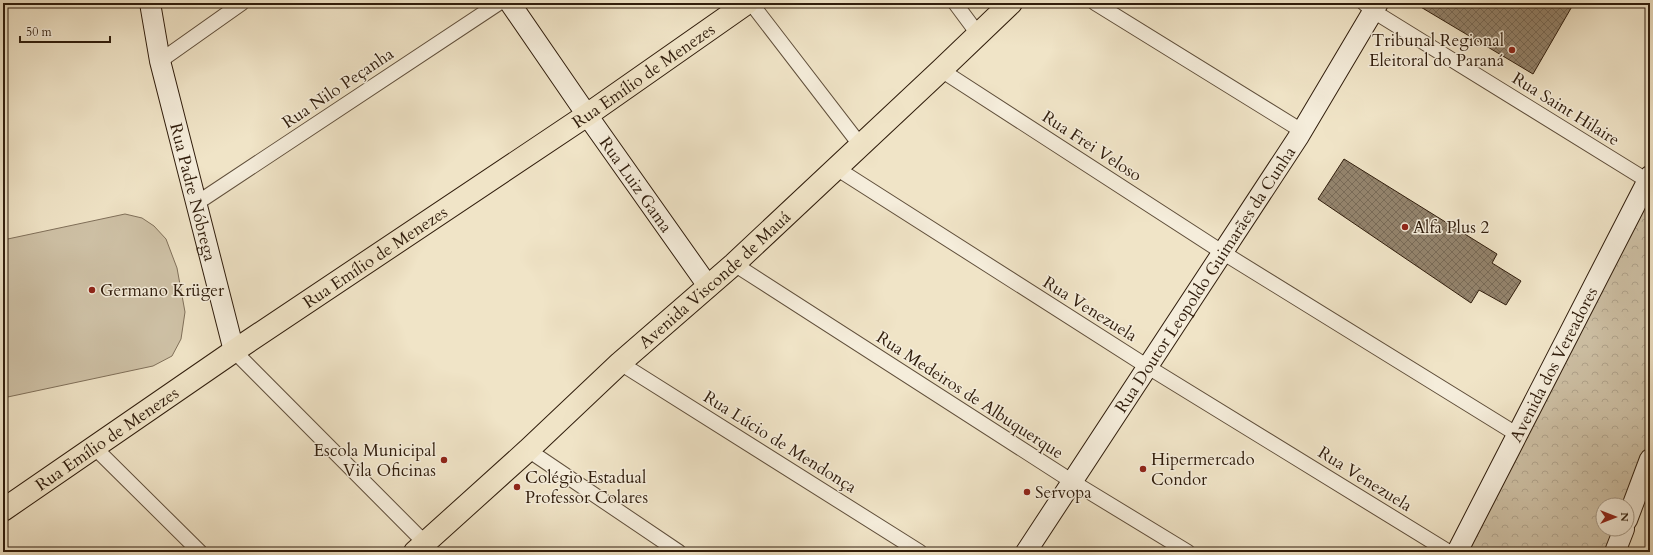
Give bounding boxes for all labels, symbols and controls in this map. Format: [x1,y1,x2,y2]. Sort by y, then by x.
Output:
street label: Rua Emílio de Menezes [568,17,720,133]
scale bar [20,18,110,44]
text: 50 m [26,24,53,40]
place label: Tribunal Regional Eleitoral do Paraná [1369,29,1505,72]
street label: Rua Nilo Peçanha [278,42,399,134]
marker: Tribunal Regional Eleitoral do Paraná [1507,45,1517,55]
street label: Rua Saint Hilaire [1508,67,1624,151]
street label: Rua Frei Veloso [1038,105,1146,187]
street label: Rua Padre Nóbrega [165,120,222,264]
street label: Rua Luiz Gama [594,132,678,237]
street label: Rua Doutor Leopoldo Guimarães da Cunha [1109,141,1301,417]
street label: Rua Emílio de Menezes [298,200,452,313]
street label: Avenida Visconde de Mauá [634,205,796,353]
place label: Alfa Plus 2 [1413,216,1489,239]
marker: Alfa Plus 2 [1400,222,1410,232]
street label: Rua Venezuela [1039,271,1142,347]
place label: Germano Krüger [100,279,225,302]
street label: Avenida dos Vereadores [1504,282,1603,446]
marker: Germano Krüger [87,285,97,295]
street label: Rua Medeiros de Albuquerque [872,326,1068,464]
street label: Rua Emílio de Menezes [31,381,183,496]
street label: Rua Lúcio de Mendonça [699,385,862,499]
place label: Escola Municipal Vila Oficinas [314,439,437,482]
street label: Rua Venezuela [1314,441,1417,517]
place label: Hipermercado Condor [1151,448,1255,491]
marker: Escola Municipal Vila Oficinas [439,455,449,465]
marker: Hipermercado Condor [1138,464,1148,474]
place label: Colégio Estadual Professor Colares [525,466,648,509]
place label: Servopa [1035,481,1092,504]
marker: Colégio Estadual Professor Colares [512,482,522,492]
marker: Servopa [1022,487,1032,497]
north arrow [1595,497,1635,537]
text: N [1617,512,1632,522]

